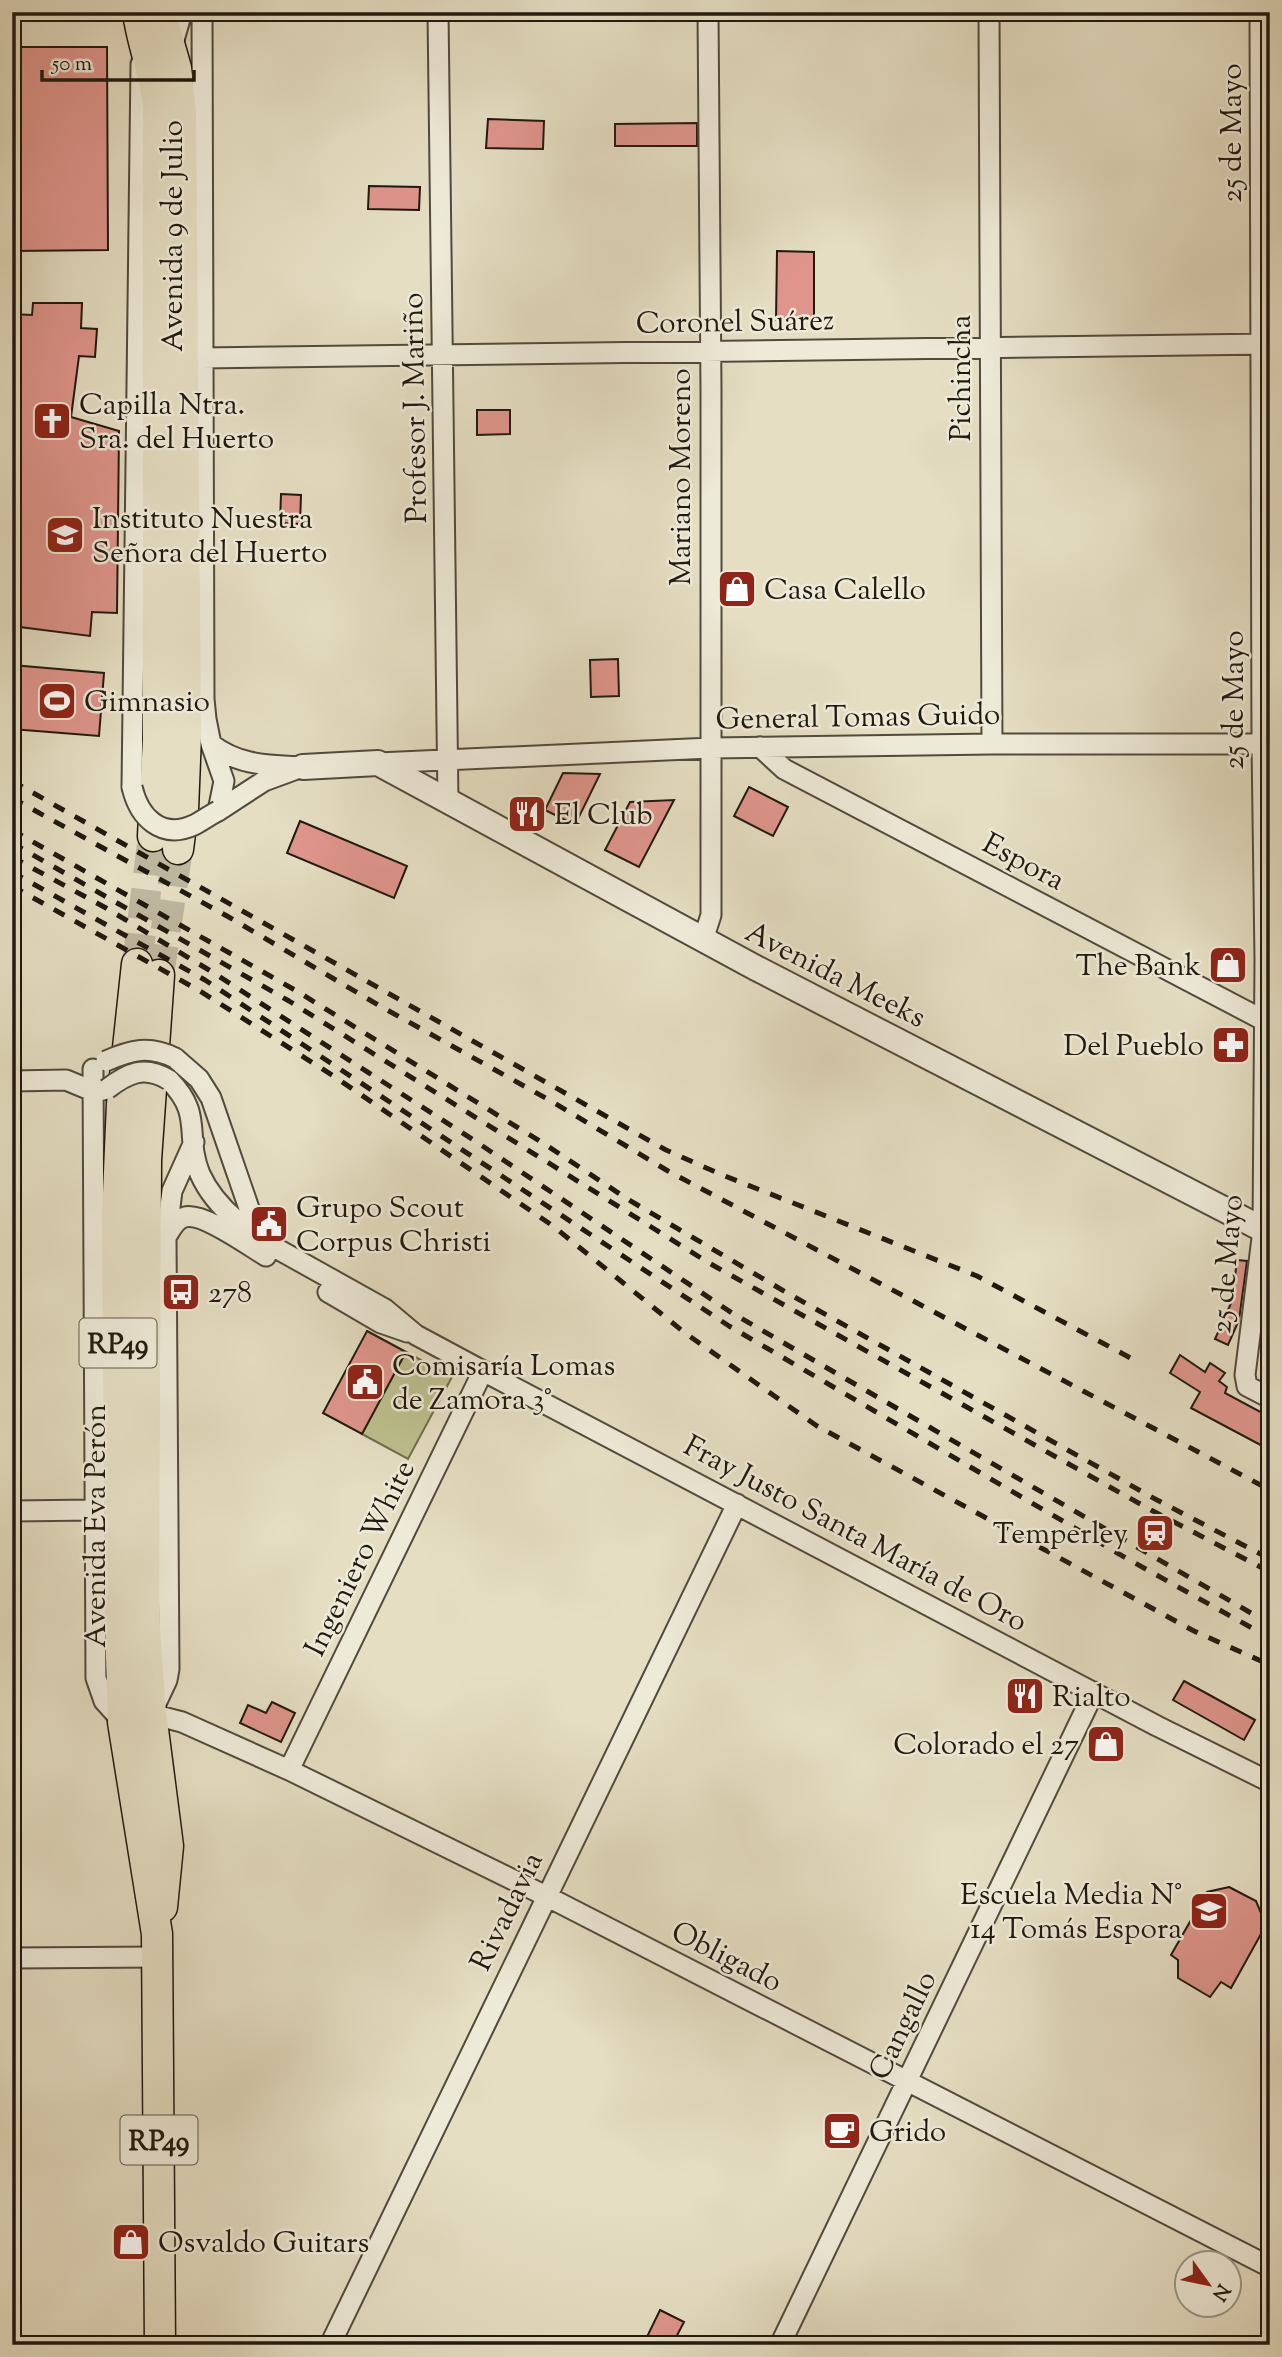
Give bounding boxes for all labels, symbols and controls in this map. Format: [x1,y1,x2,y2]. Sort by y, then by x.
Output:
scale bar [42,38,194,82]
text: 50 m [51,50,92,80]
street label: 25 de Mayo [1212,63,1255,203]
street label: Avenida 9 de Julio [153,120,196,352]
street label: Profesor J. Mariño [393,292,440,524]
street label: Coronel Suárez [635,300,835,347]
street label: Pichincha [941,314,984,441]
street label: Mariano Moreno [661,368,704,586]
place label: Capilla Ntra. Sra. del Huerto [79,385,274,462]
church icon: Capilla Ntra. Sra. del Huerto [31,400,73,442]
place label: Instituto Nuestra Señora del Huerto [92,499,327,576]
school or university icon: Instituto Nuestra Señora del Huerto [44,514,86,556]
shop icon: Casa Calello [716,568,758,610]
place label: Casa Calello [764,570,926,613]
street label: 25 de Mayo [1214,630,1257,770]
sports icon: Gimnasio [36,680,78,722]
place label: Gimnasio [84,682,210,725]
street label: General Tomas Guido [715,695,1001,742]
restaurant icon: El Club [506,793,548,835]
place label: El Club [554,795,653,838]
street label: Espora [974,824,1072,903]
street label: Avenida Meeks [737,912,933,1040]
shop icon: The Bank [1207,944,1249,986]
place label: The Bank [1075,946,1201,989]
pharmacy icon: Del Pueblo [1210,1024,1252,1066]
place label: Del Pueblo [1063,1026,1204,1069]
place label: Grupo Scout Corpus Christi [296,1188,491,1265]
street label: 25 de Mayo [1201,1193,1256,1336]
public building icon: Grupo Scout Corpus Christi [248,1203,290,1245]
bus stop icon: 278 [160,1271,202,1313]
place label: 278 [208,1273,252,1316]
road number: RP49 [80,1318,156,1368]
place label: Comisaría Lomas de Zamora 3° [392,1346,615,1423]
public building icon: Comisaría Lomas de Zamora 3° [344,1361,386,1403]
street label: Avenida Eva Perón [76,1404,119,1648]
street label: Fray Justo Santa María de Oro [675,1426,1034,1644]
street label: Ingeniero White [295,1454,427,1664]
station icon: Temperley [1134,1512,1176,1554]
place label: Temperley [993,1514,1128,1557]
restaurant icon: Rialto [1004,1675,1046,1717]
place label: Rialto [1052,1677,1131,1720]
shop icon: Colorado el 27 [1085,1723,1127,1765]
place label: Colorado el 27 [893,1725,1079,1768]
street label: Rivadavia [461,1845,556,1979]
place label: Escuela Media N° 14 Tomás Espora [960,1875,1182,1952]
school or university icon: Escuela Media N° 14 Tomás Espora [1188,1890,1230,1932]
street label: Obligado [663,1912,789,2005]
street label: Cangallo [859,1964,949,2088]
cafe icon: Grido [821,2110,863,2152]
place label: Grido [869,2112,946,2155]
road number: RP49 [120,2116,198,2164]
shop icon: Osvaldo Guitars [110,2221,152,2263]
place label: Osvaldo Guitars [158,2223,369,2266]
north arrow [1174,2248,1244,2318]
text: N [1205,2278,1236,2306]

